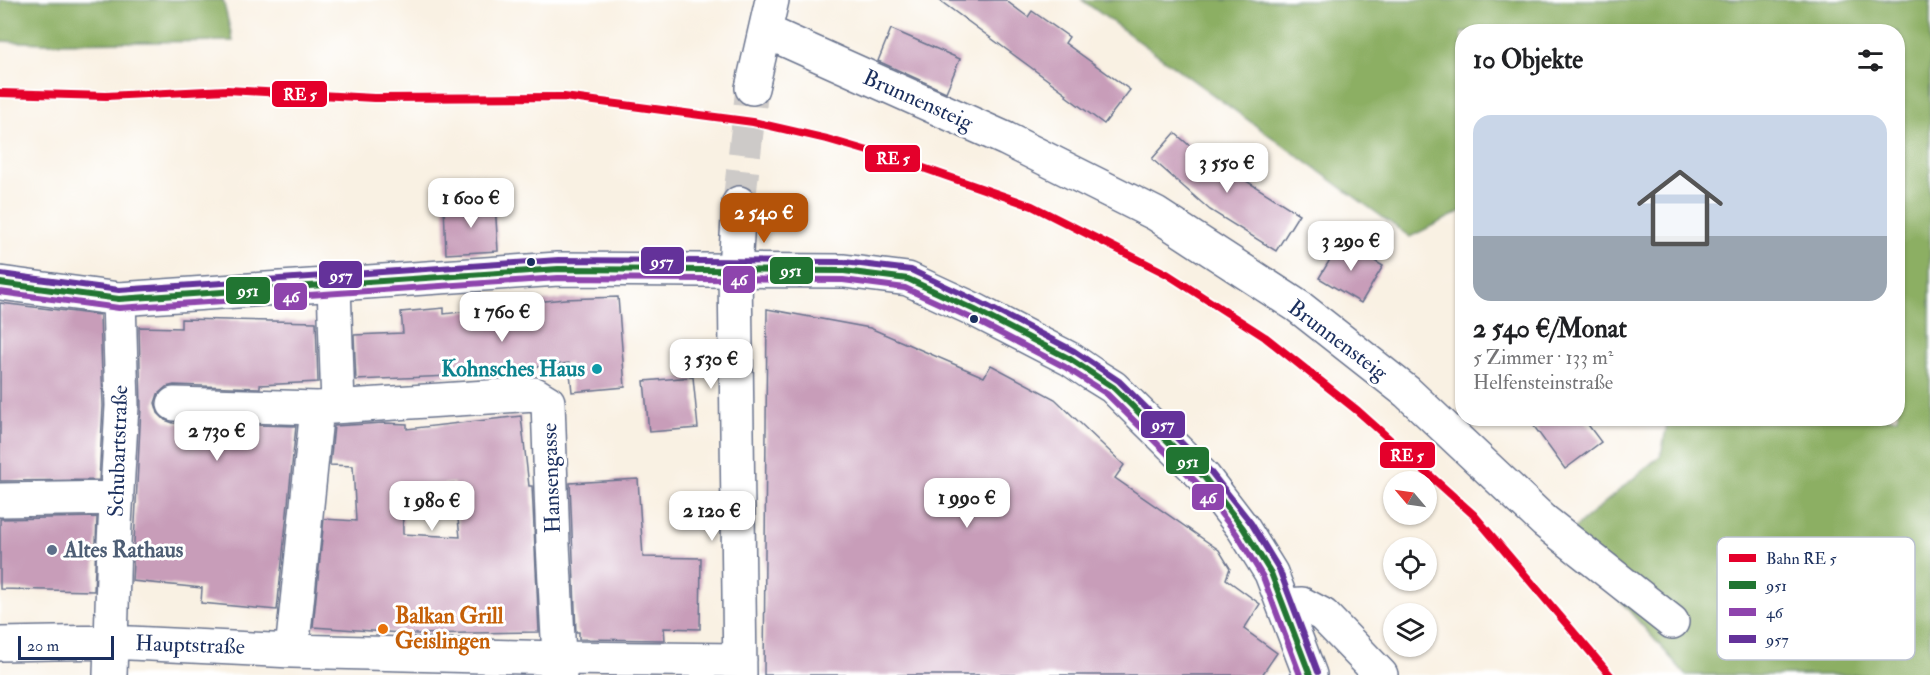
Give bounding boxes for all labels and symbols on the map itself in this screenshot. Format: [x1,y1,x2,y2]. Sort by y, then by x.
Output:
street label: Brunnensteig [859,63,979,137]
line badge: RE 5 [271,80,328,108]
text: RE 5 [283,85,318,105]
pin: 3 550 € [1172,143,1282,194]
line badge: RE 5 [864,144,921,173]
text: RE 5 [876,149,911,169]
pin: 1 600 € [416,178,526,229]
pin: 2 540 € [709,193,819,244]
pin: 3 290 € [1296,221,1406,272]
line badge: 957 [640,246,685,275]
text: 957 [649,252,674,272]
unlabelled marker [525,256,537,268]
line badge: 951 [769,256,814,285]
line badge: 957 [318,260,363,289]
text: 951 [779,261,802,281]
line badge: 46 [722,265,756,294]
text: 957 [328,266,353,286]
text: 46 [730,270,749,290]
line badge: 951 [225,276,271,305]
text: 951 [236,281,259,301]
line badge: 46 [273,282,308,311]
text: 46 [282,287,301,307]
pin: 1 760 € [447,292,557,343]
street label: Brunnensteig [1283,293,1394,387]
unlabelled marker [968,313,980,325]
pin: 3 530 € [656,339,766,390]
place label: Kohnsches Haus [441,355,585,383]
marker: Kohnsches Haus [590,362,604,376]
street label: Schubartstraße [102,385,134,517]
line badge: 957 [1140,410,1186,439]
pin: 2 730 € [162,411,272,462]
text: 957 [1150,415,1175,435]
street label: Hansengasse [535,422,567,534]
line badge: RE 5 [1379,441,1436,469]
line badge: 951 [1165,446,1210,475]
text: RE 5 [1390,446,1425,466]
text: 951 [1176,452,1199,472]
north arrow [1383,471,1437,525]
pin: 1 990 € [912,478,1022,529]
pin: 1 980 € [377,481,487,532]
line badge: 46 [1191,483,1225,511]
text: 46 [1199,488,1218,508]
pin: 2 120 € [657,491,767,542]
place label: Altes Rathaus [63,536,184,564]
legend [1717,537,1915,660]
marker: Altes Rathaus [45,543,59,557]
text: Bahn RE 5 [1766,549,1836,569]
text: 951 [1765,576,1787,596]
place label: Balkan Grill Geislingen [395,602,504,656]
text: 46 [1766,603,1784,623]
marker: Balkan Grill Geislingen [376,622,390,636]
street label: Hauptstraße [135,629,245,662]
text: 957 [1765,630,1789,650]
scale bar [18,633,114,660]

